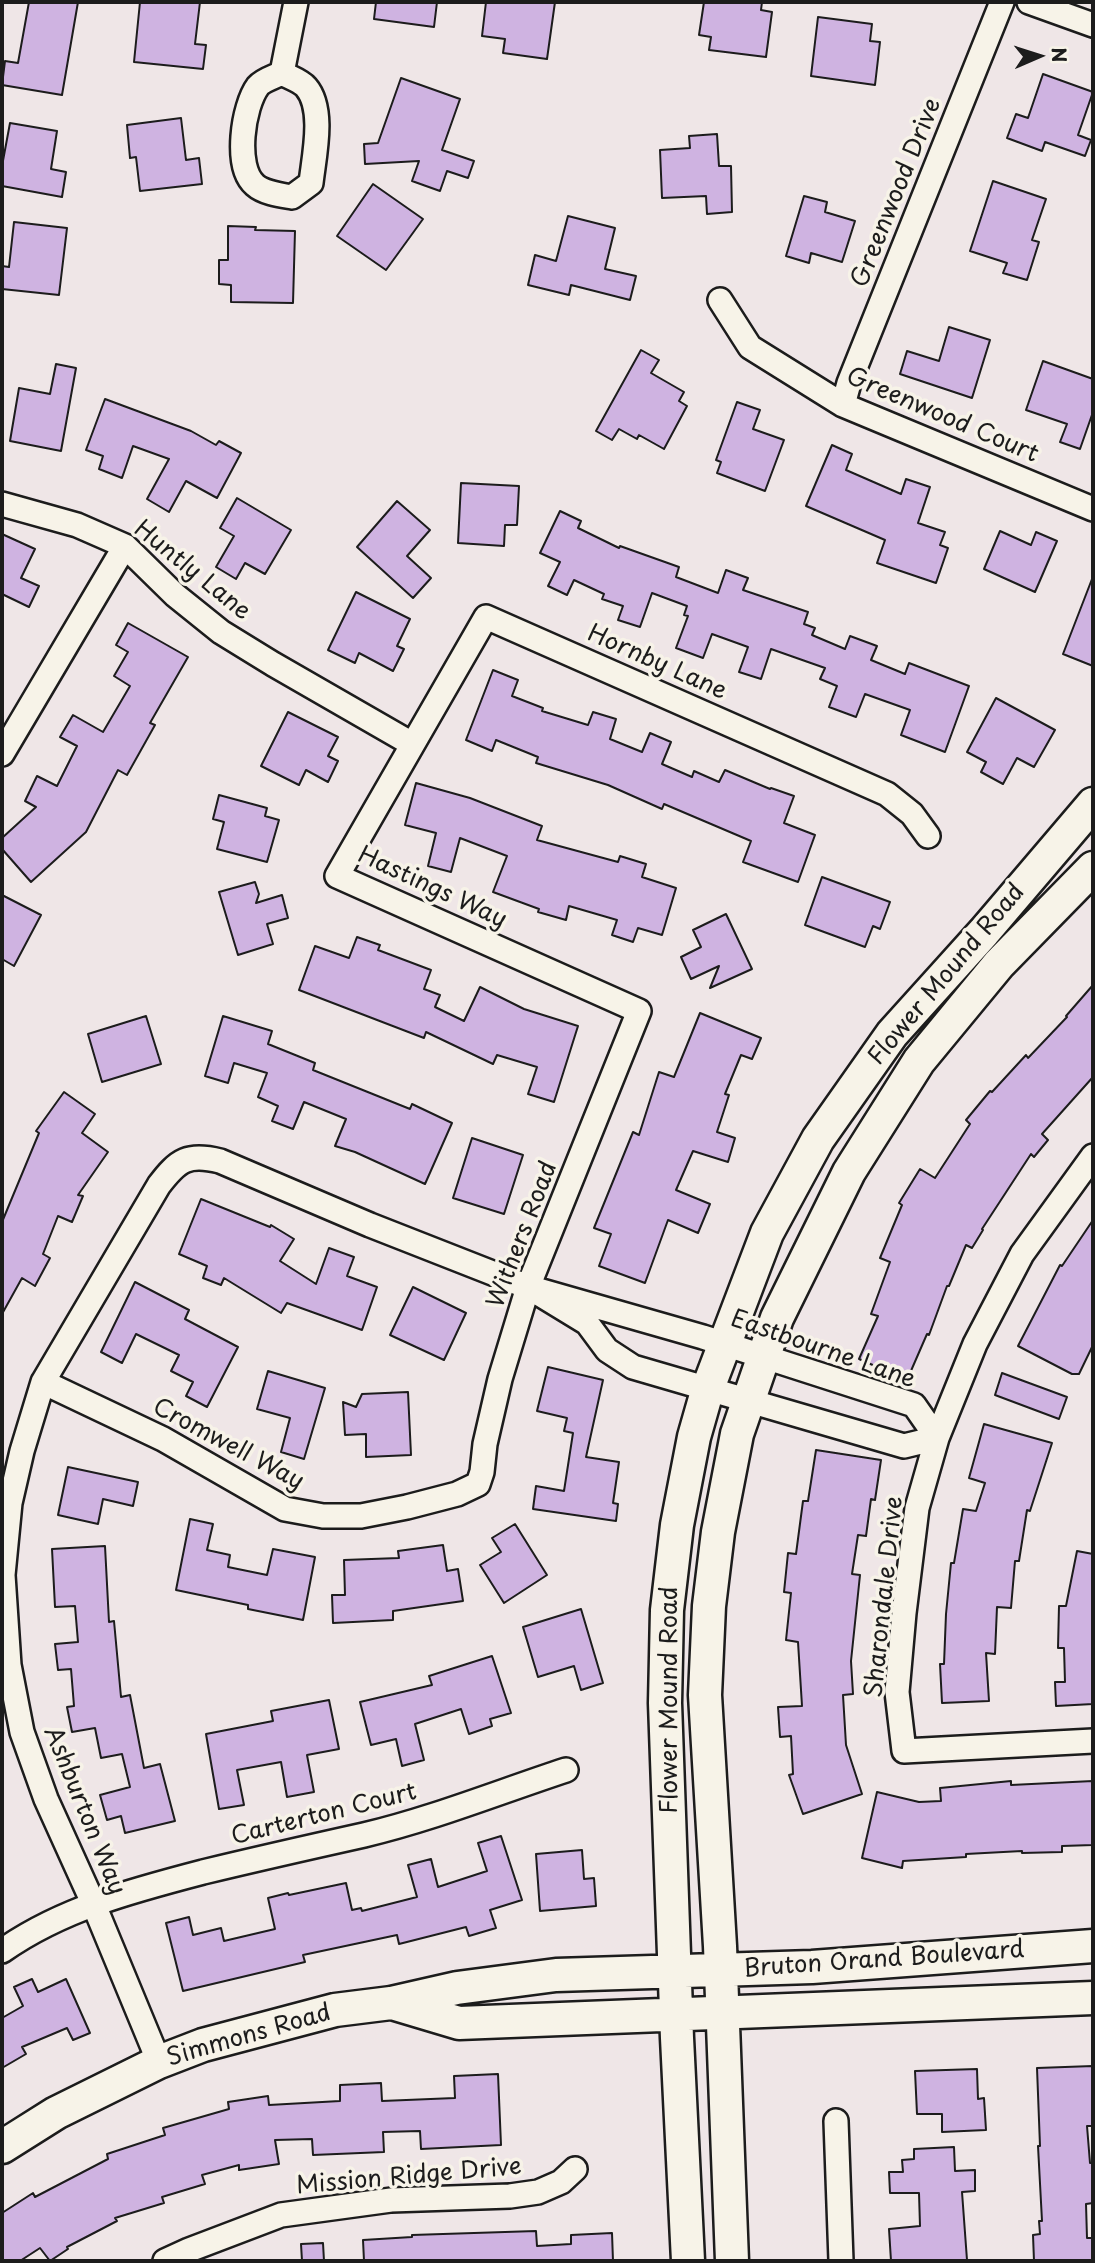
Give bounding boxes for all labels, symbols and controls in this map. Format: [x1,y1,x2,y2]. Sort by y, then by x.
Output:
north arrow [1004,21,1074,91]
text: N [1046,47,1074,63]
street label: Greenwood Drive [846,94,948,292]
street label: Greenwood Court [842,363,1042,469]
street label: Huntly Lane [128,515,256,627]
street label: Hornby Lane [583,619,731,707]
street label: Hastings Way [353,841,511,935]
street label: Flower Mound Road [863,879,1031,1071]
street label: Withers Road [482,1158,564,1312]
street label: Eastbourne Lane [727,1305,919,1395]
street label: Cromwell Way [148,1393,308,1497]
street label: Sharondale Drive [860,1495,910,1699]
street label: Flower Mound Road [656,1586,684,1814]
street label: Ashburton Way [37,1723,131,1899]
street label: Carterton Court [228,1778,420,1852]
street label: Bruton Orand Boulevard [743,1936,1025,1984]
street label: Simmons Road [164,1999,334,2073]
street label: Mission Ridge Drive [295,2153,523,2201]

